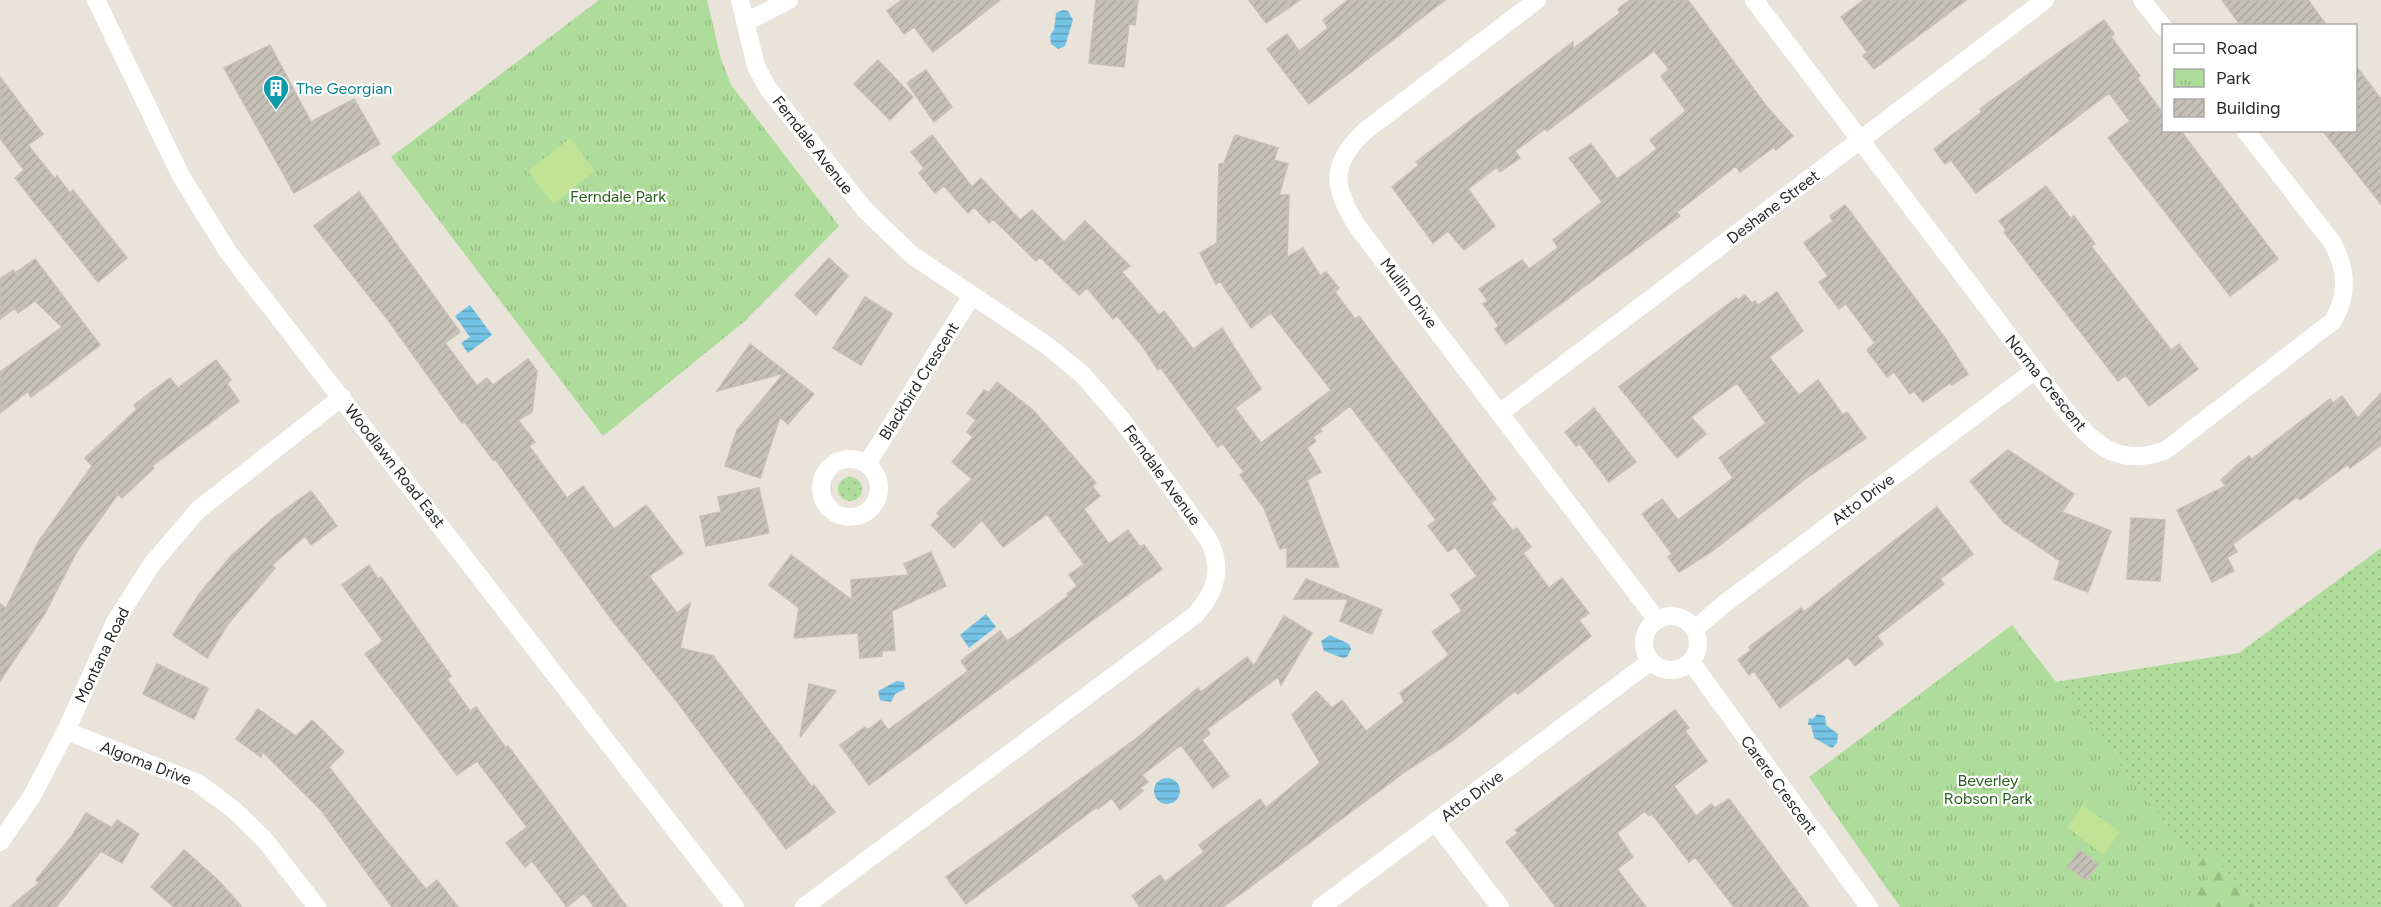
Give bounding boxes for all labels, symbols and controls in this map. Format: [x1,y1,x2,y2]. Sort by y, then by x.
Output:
legend [2162,24,2357,132]
text: Road [2216,37,2257,59]
text: Park [2216,67,2251,89]
building icon: The Georgian [261,73,291,111]
place label: The Georgian [296,79,392,98]
street label: Ferndale Avenue [769,92,857,198]
text: Building [2216,97,2281,119]
street label: Deshane Street [1723,166,1823,248]
park label: Ferndale Park [570,187,666,206]
street label: Mullin Drive [1376,254,1442,332]
street label: Blackbird Crescent [875,319,963,443]
street label: Norma Crescent [2001,331,2091,435]
street label: Woodlawn Road East [341,400,449,532]
street label: Ferndale Avenue [1119,421,1205,529]
street label: Atto Drive [1828,469,1898,529]
street label: Montana Road [71,604,133,706]
street label: Carere Crescent [1737,732,1821,838]
street label: Algoma Drive [98,737,194,789]
street label: Atto Drive [1437,766,1507,826]
park label: Beverley Robson Park [1944,771,2033,808]

